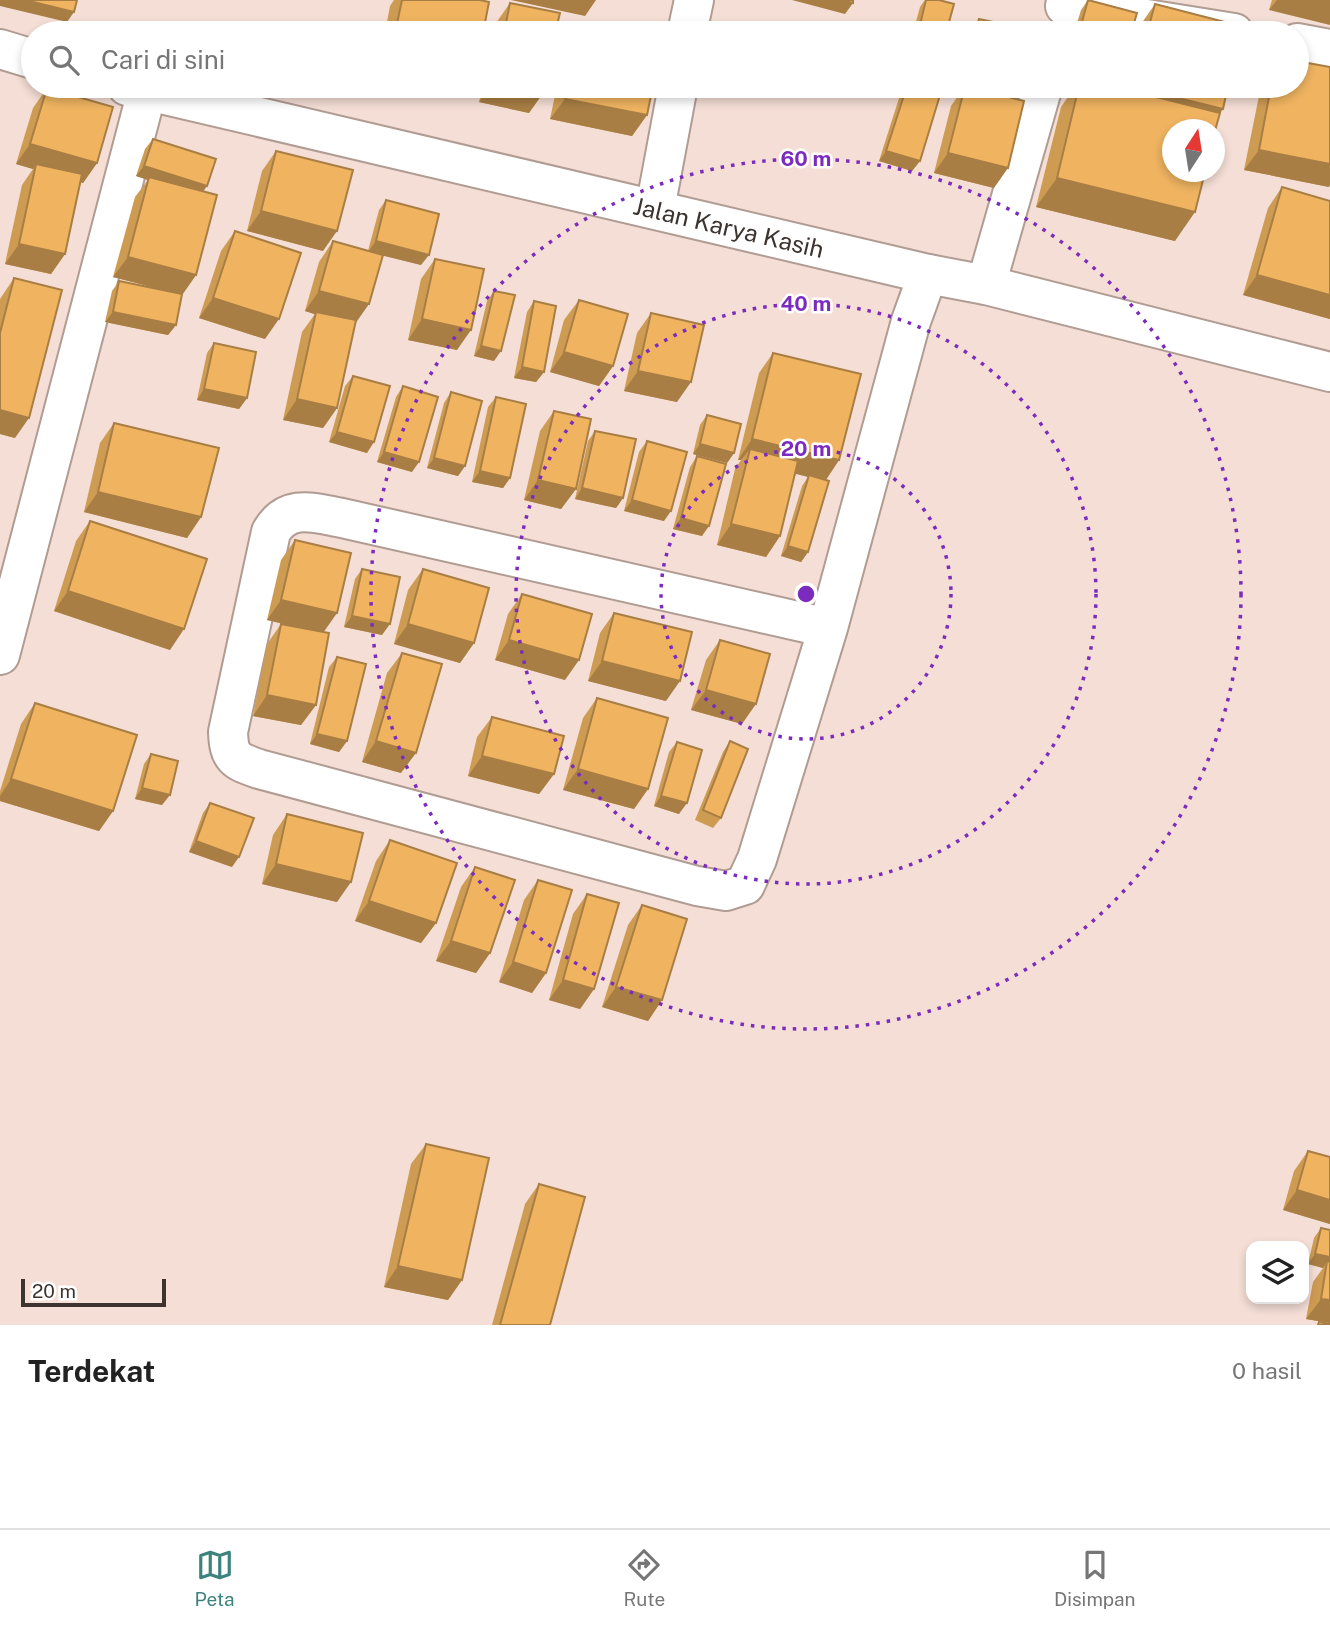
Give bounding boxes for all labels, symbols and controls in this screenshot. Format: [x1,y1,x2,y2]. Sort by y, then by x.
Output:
search box [21,21,1309,98]
icon: search [45,41,83,79]
text: Cari di sini [101,44,225,75]
north arrow [1162,119,1225,182]
text: 60 m [781,146,831,171]
street label: Jalan Karya Kasih [631,191,827,263]
text: 40 m [781,291,831,316]
text: 20 m [781,436,831,461]
centre of rings [794,582,818,606]
map controls [1246,1241,1309,1304]
button: layers [1246,1241,1309,1304]
scale bar [21,1276,166,1308]
text: 20 m [32,1280,76,1302]
text: Terdekat [28,1353,155,1389]
text: 0 hasil [1232,1357,1302,1384]
tab: Peta [194,1546,235,1610]
tab: Rute [624,1546,665,1610]
tab: Disimpan [1054,1546,1136,1610]

